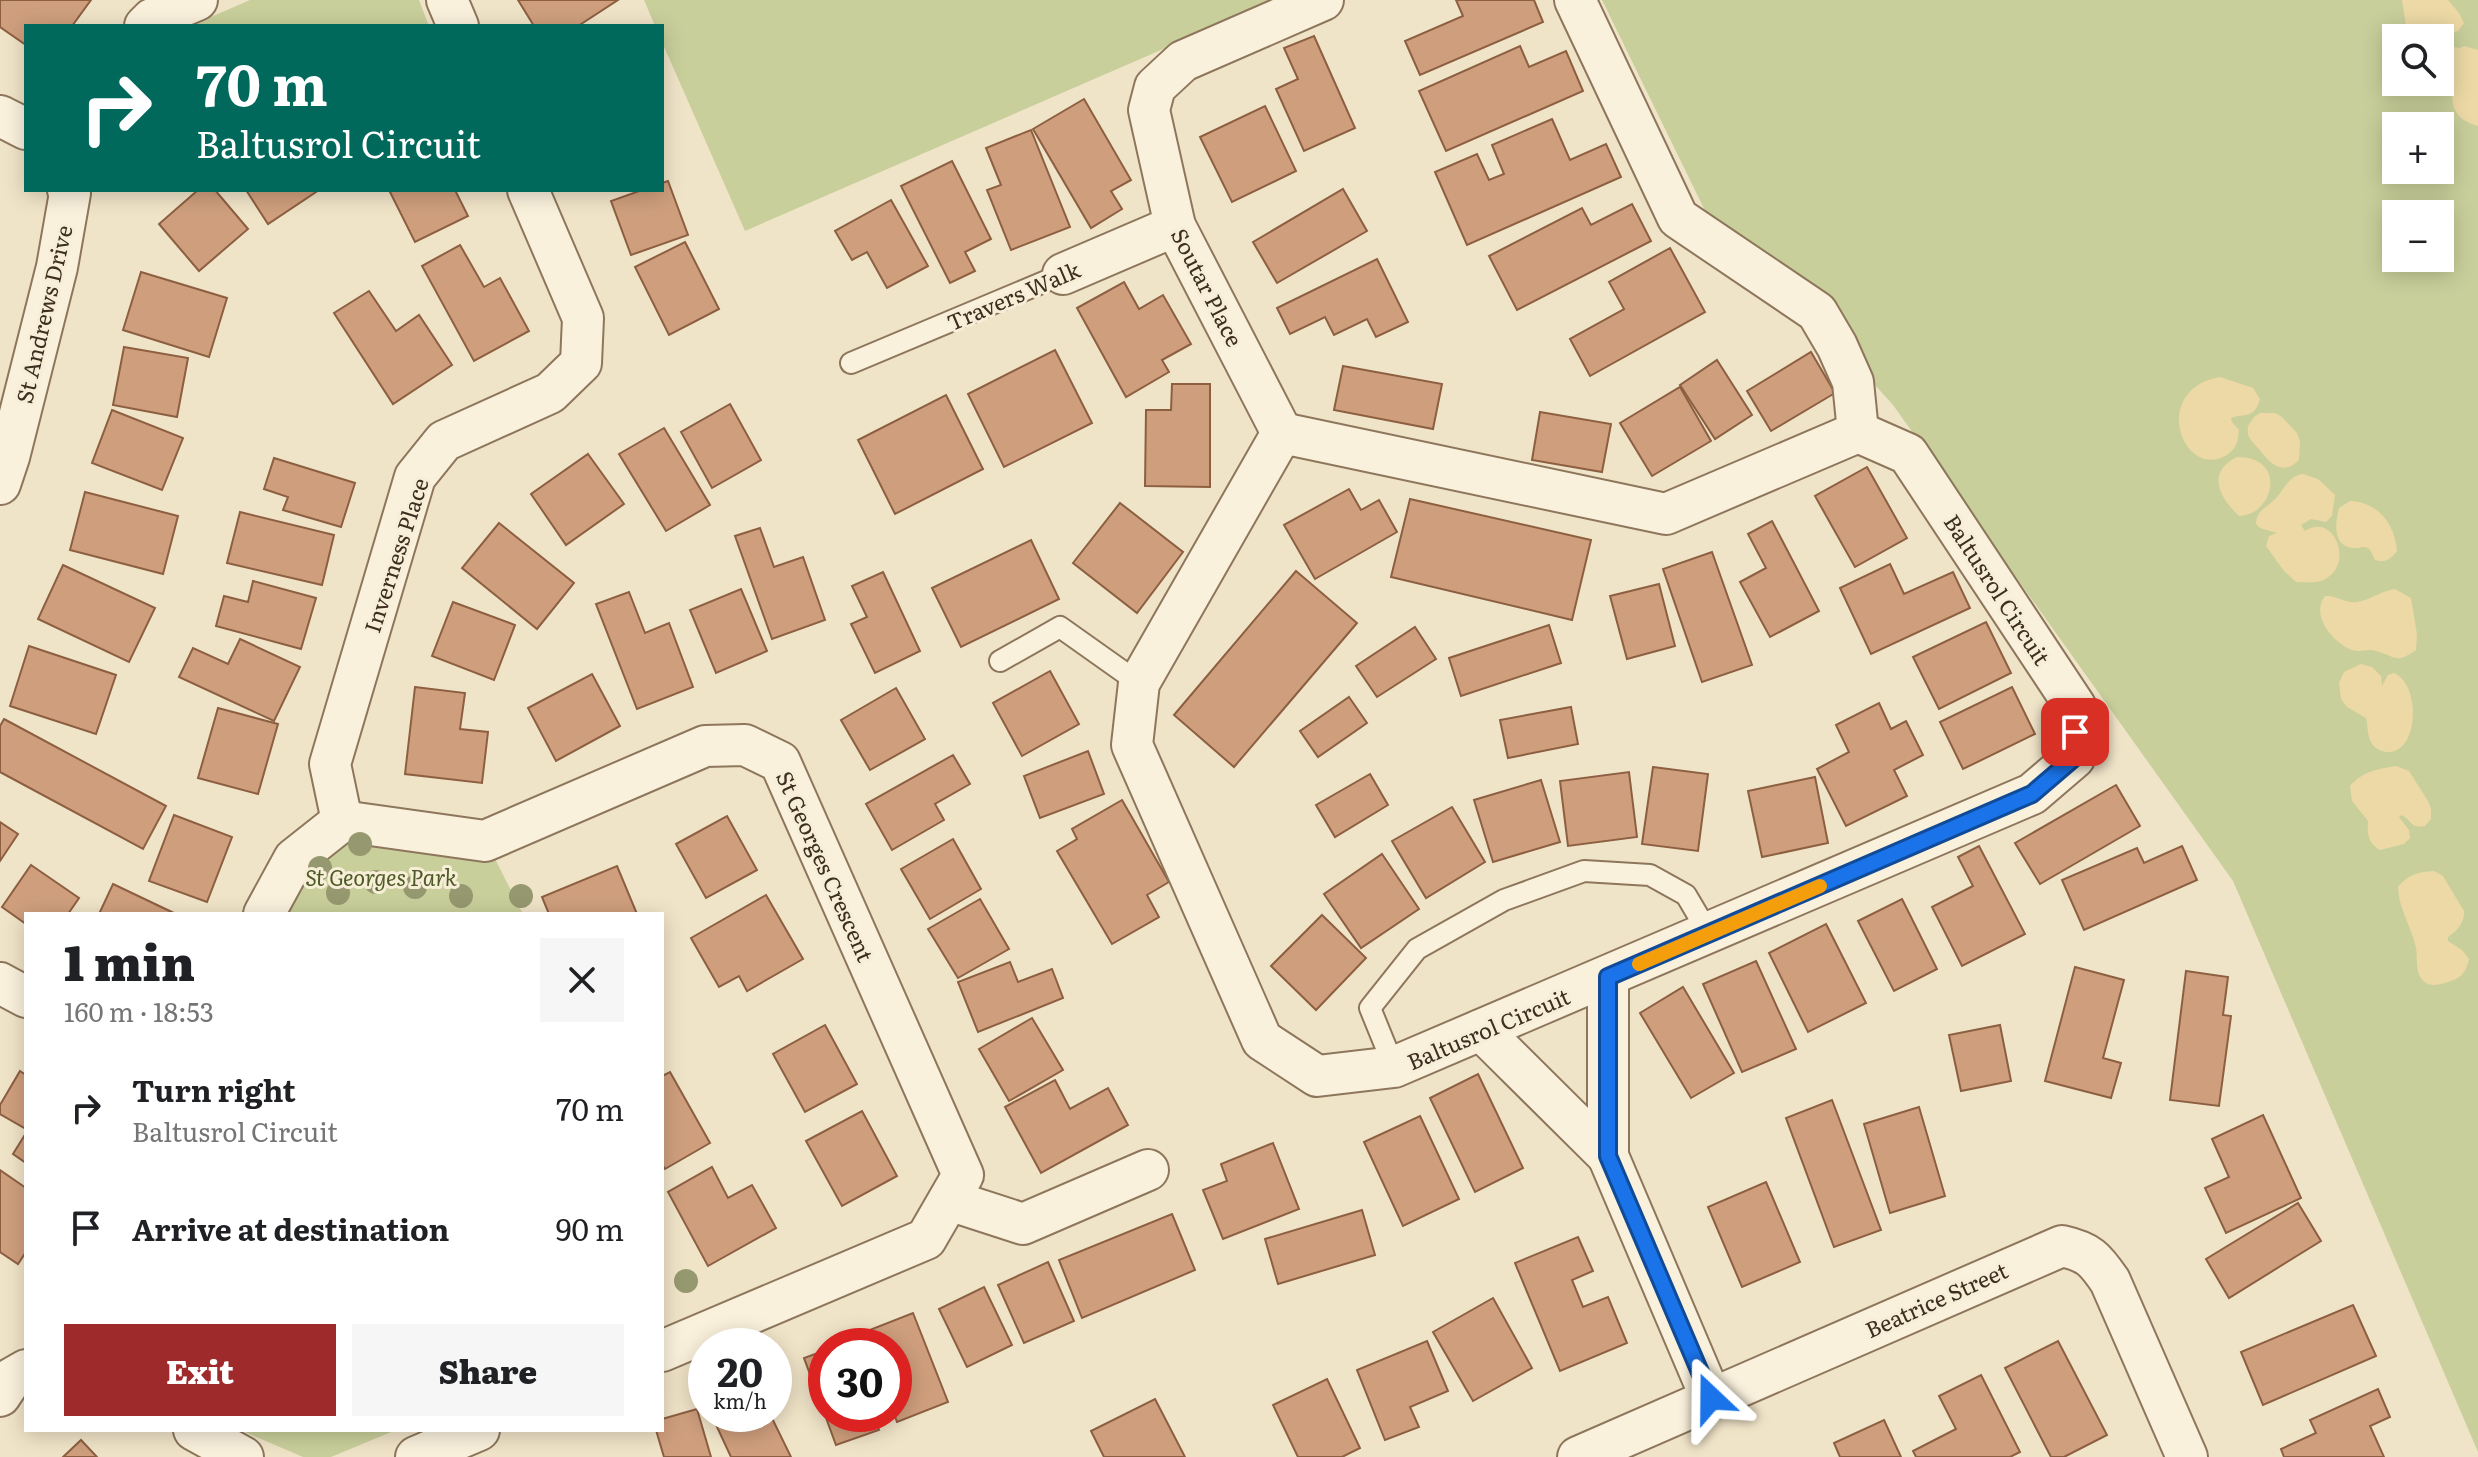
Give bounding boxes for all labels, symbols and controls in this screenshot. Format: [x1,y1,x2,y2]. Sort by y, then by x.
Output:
map controls [2382,24,2454,272]
button: search [2382,24,2454,96]
text: 70 m [196,40,328,123]
icon: right [64,56,168,160]
button: + [2382,112,2454,184]
text: Baltusrol Circuit [196,116,481,169]
button: − [2382,200,2454,272]
street label: St Andrews Drive [6,222,80,406]
street label: Soutar Place [1164,222,1252,352]
street label: Travers Walk [941,252,1085,338]
street label: Inverness Place [354,473,436,637]
street label: Baltusrol Circuit [1937,507,2059,671]
pin [2041,698,2109,766]
icon: arrive [2053,710,2097,754]
street label: St Georges Crescent [769,765,883,967]
park label: St Georges Park [305,860,457,893]
text: 1 min [64,925,195,996]
button: close [540,938,624,1022]
street label: Baltusrol Circuit [1401,979,1575,1077]
text: 160 m · 18:53 [64,991,214,1030]
text: Turn right [132,1067,296,1111]
icon: right [64,1086,108,1130]
text: 70 m [556,1086,624,1130]
text: Baltusrol Circuit [132,1111,338,1150]
icon: arrive [64,1206,108,1250]
text: Arrive at destination [132,1206,449,1250]
text: 90 m [556,1206,624,1250]
street label: Beatrice Street [1859,1253,2013,1345]
button: Exit [64,1324,336,1416]
button: Share [352,1324,624,1416]
speed limit sign: 30 [808,1328,912,1432]
text: 20 [717,1340,763,1399]
position arrow [1669,1356,1753,1440]
text: km/h [713,1385,767,1415]

